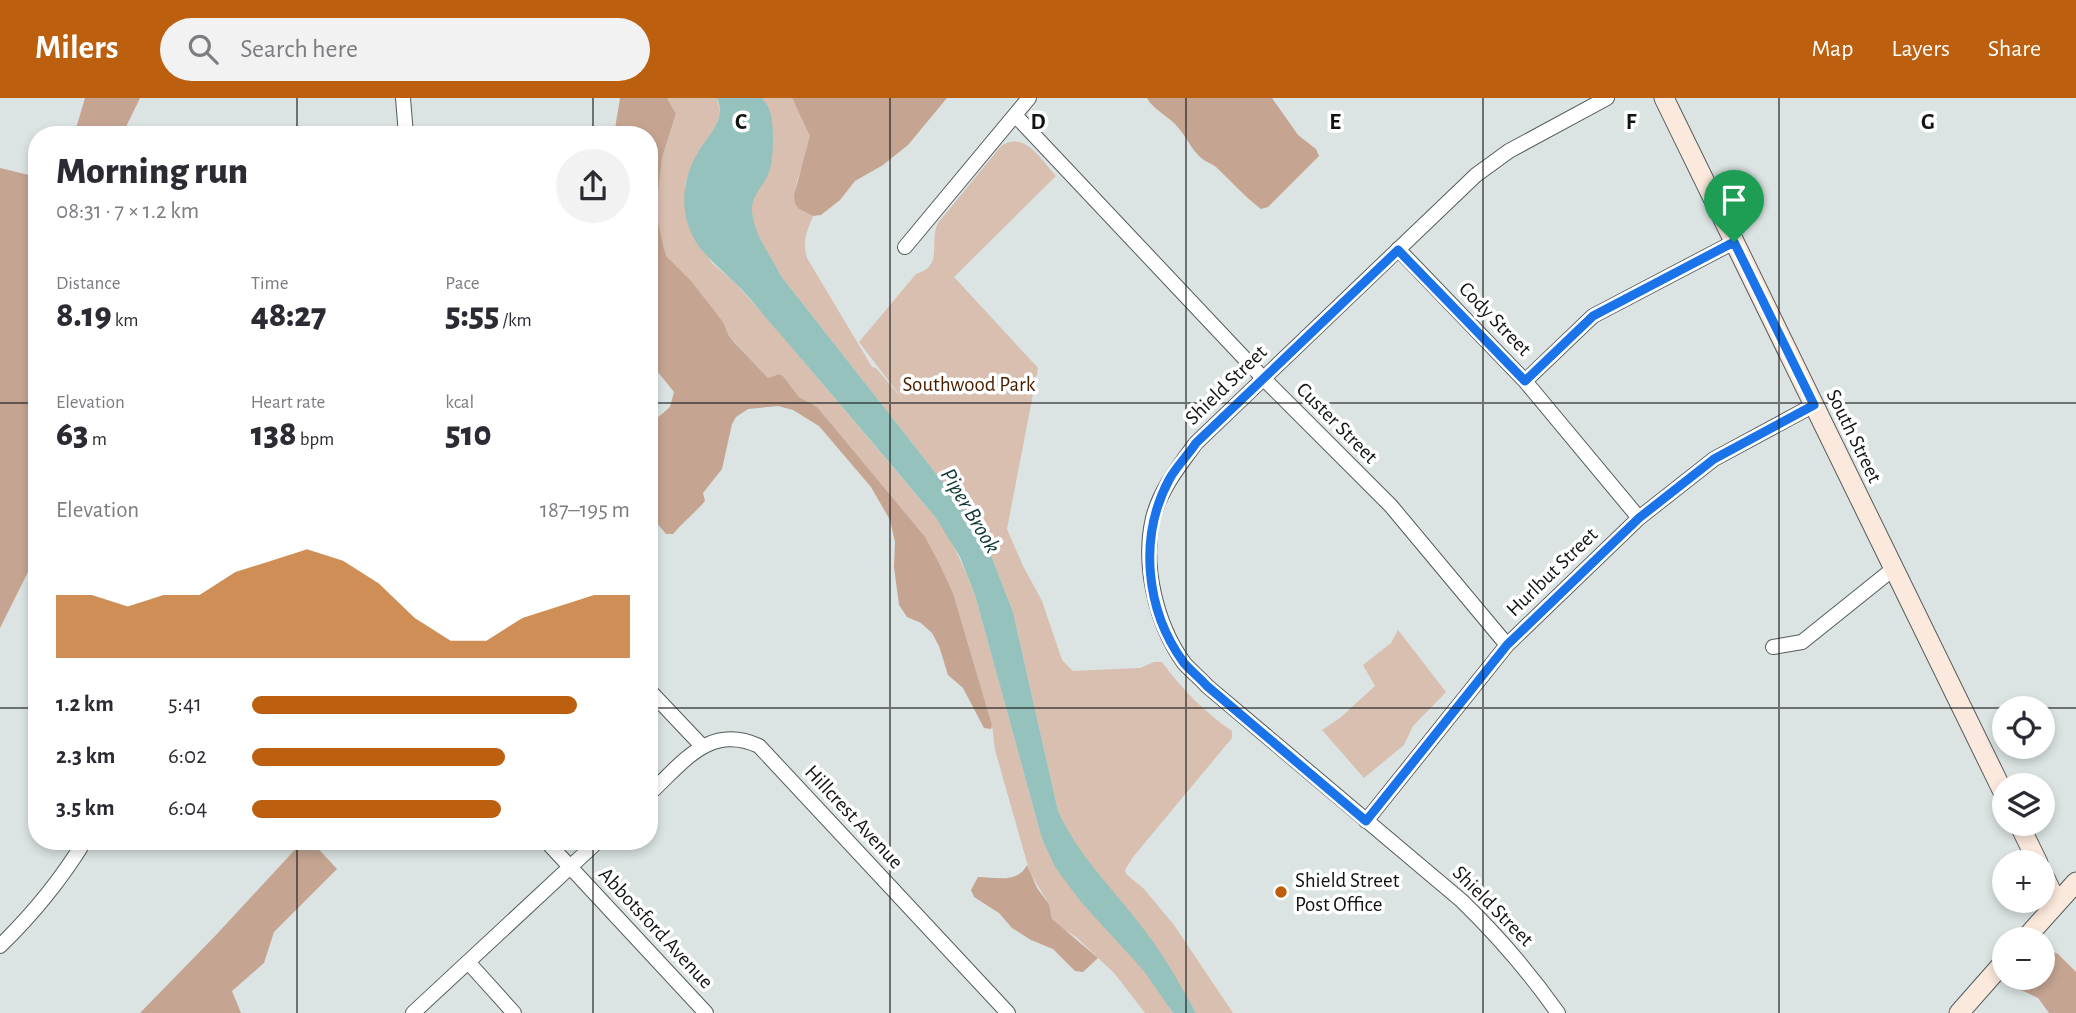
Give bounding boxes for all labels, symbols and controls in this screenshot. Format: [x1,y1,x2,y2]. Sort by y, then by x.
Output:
search box [160,18,650,81]
icon: search [184,30,222,68]
text: Milers [35,32,118,65]
text: Search here [240,36,358,62]
text: Map [1811,37,1853,61]
text: Layers [1891,37,1950,61]
text: Share [1988,37,2041,61]
text: C [735,111,747,134]
text: D [1030,111,1046,134]
text: E [1329,111,1341,134]
text: F [1626,111,1637,134]
text: G [1921,111,1935,134]
button: share [556,149,630,223]
text: Morning run [56,153,248,191]
pin [1704,170,1764,242]
icon: arrive [1715,181,1753,219]
text: 08:31 · 7 × 1.2 km [56,200,199,223]
text: Distance [56,274,120,293]
text: Time [251,274,289,293]
text: Pace [445,274,480,293]
street label: Cody Street [1455,278,1535,360]
text: 8.19 [56,298,112,333]
text: 48:27 [251,298,326,333]
text: 5:55 [445,298,499,333]
text: km [112,311,139,330]
text: /km [499,311,532,330]
street label: Shield Street [1181,341,1271,429]
park label: Southwood Park [903,374,1036,395]
street label: Custer Street [1292,378,1382,468]
street label: South Street [1822,386,1886,486]
text: Elevation [56,393,125,412]
text: Heart rate [251,393,325,412]
text: kcal [445,393,474,412]
text: 63 [56,417,89,452]
text: 138 [251,417,297,452]
text: 510 [445,417,492,452]
text: m [89,430,107,449]
text: bpm [297,430,334,449]
water label: Piper Brook [936,465,1004,558]
text: Elevation [56,499,139,522]
text: 187–195 m [540,499,630,522]
street label: Hurlbut Street [1502,523,1602,620]
text: 1.2 km [56,693,114,716]
text: 5:41 [168,693,202,716]
map controls [1992,696,2055,990]
button: locate [1992,696,2055,759]
text: 2.3 km [56,745,115,768]
text: 6:02 [168,745,207,768]
street label: Hillcrest Avenue [801,761,907,873]
button: layers [1992,773,2055,836]
text: 3.5 km [56,797,115,820]
text: 6:04 [168,797,207,820]
button: + [1992,850,2055,913]
street label: Shield Street [1449,862,1538,951]
street label: Abbotsford Avenue [595,863,717,993]
place label: Shield Street Post Office [1295,870,1400,915]
marker: Shield Street Post Office [1273,884,1289,900]
button: − [1992,927,2055,990]

